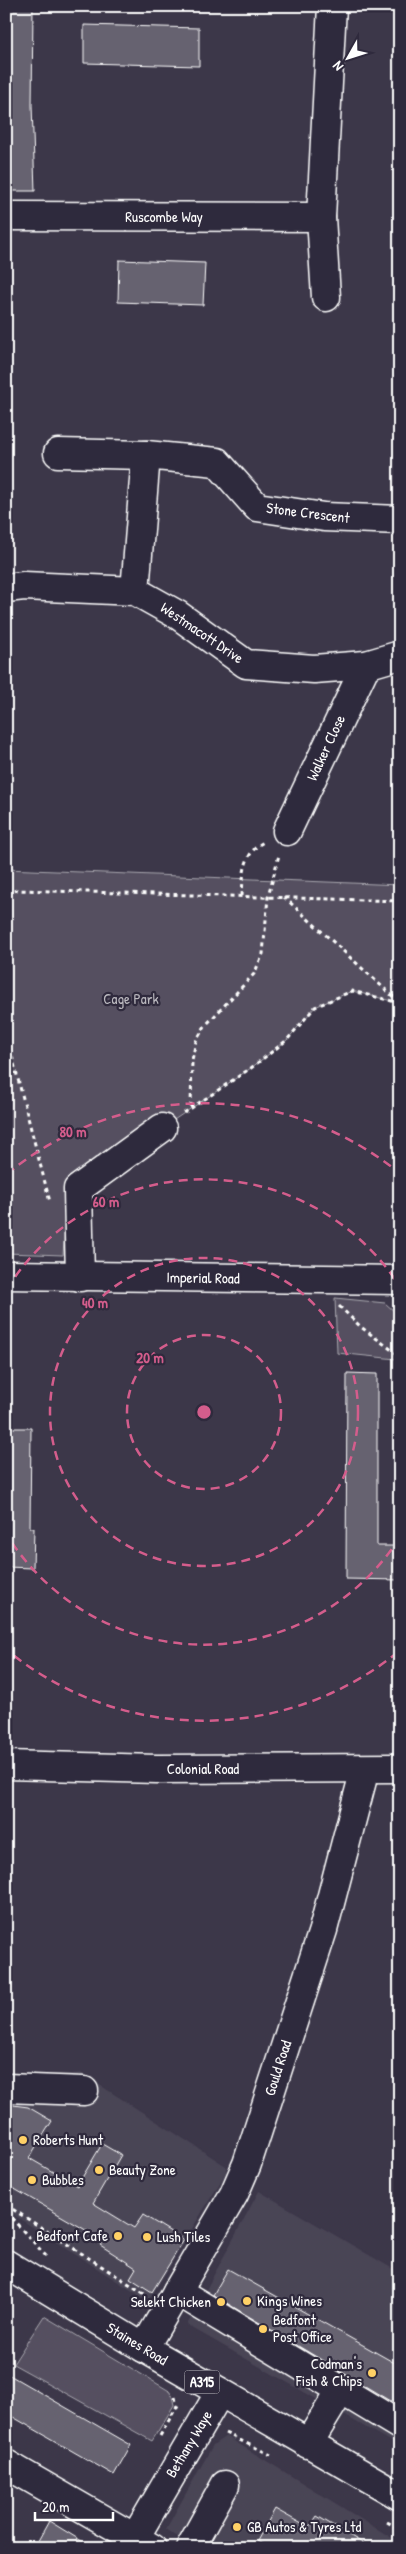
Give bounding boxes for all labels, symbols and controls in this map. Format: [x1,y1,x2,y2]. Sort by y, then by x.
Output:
north arrow [324,32,374,82]
text: N [327,57,347,75]
street label: Ruscombe Way [125,206,203,227]
street label: Stone Crescent [265,497,352,528]
street label: Westmacott Drive [157,597,248,668]
street label: Walker Close [301,711,350,784]
park label: Cage Park [103,988,159,1009]
text: 80 m [60,1121,86,1142]
text: 60 m [93,1191,119,1212]
street label: Imperial Road [166,1266,240,1289]
text: 40 m [82,1292,108,1313]
text: 20 m [136,1347,164,1368]
centre of rings [195,1403,213,1421]
street label: Colonial Road [167,1758,239,1779]
street label: Gould Road [259,2037,296,2098]
place label: Roberts Hunt [33,2129,104,2150]
marker: Roberts Hunt [17,2134,29,2146]
place label: Beauty Zone [109,2159,176,2180]
marker: Beauty Zone [93,2164,105,2176]
place label: Bubbles [42,2169,84,2190]
marker: Bubbles [26,2174,38,2186]
place label: Bedfont Cafe [36,2225,108,2246]
place label: Lush Tiles [157,2226,210,2247]
marker: Bedfont Cafe [112,2230,124,2242]
marker: Lush Tiles [141,2231,153,2243]
place label: Kings Wines [257,2290,322,2311]
place label: Selekt Chicken [131,2291,211,2312]
marker: Kings Wines [241,2295,253,2307]
marker: Selekt Chicken [215,2296,227,2308]
place label: Bedfont Post Office [273,2309,332,2347]
street label: Staines Road [103,2317,172,2370]
marker: Bedfont Post Office [257,2323,269,2335]
place label: Codman's Fish & Chips [295,2353,362,2391]
marker: Codman's Fish & Chips [366,2367,378,2379]
road number: A315 [184,2370,220,2394]
street label: Bethany Waye [160,2406,217,2481]
scale bar [35,2489,112,2521]
text: 20 m [42,2496,69,2517]
place label: GB Autos & Tyres Ltd [247,2516,361,2537]
marker: GB Autos & Tyres Ltd [231,2521,243,2533]

